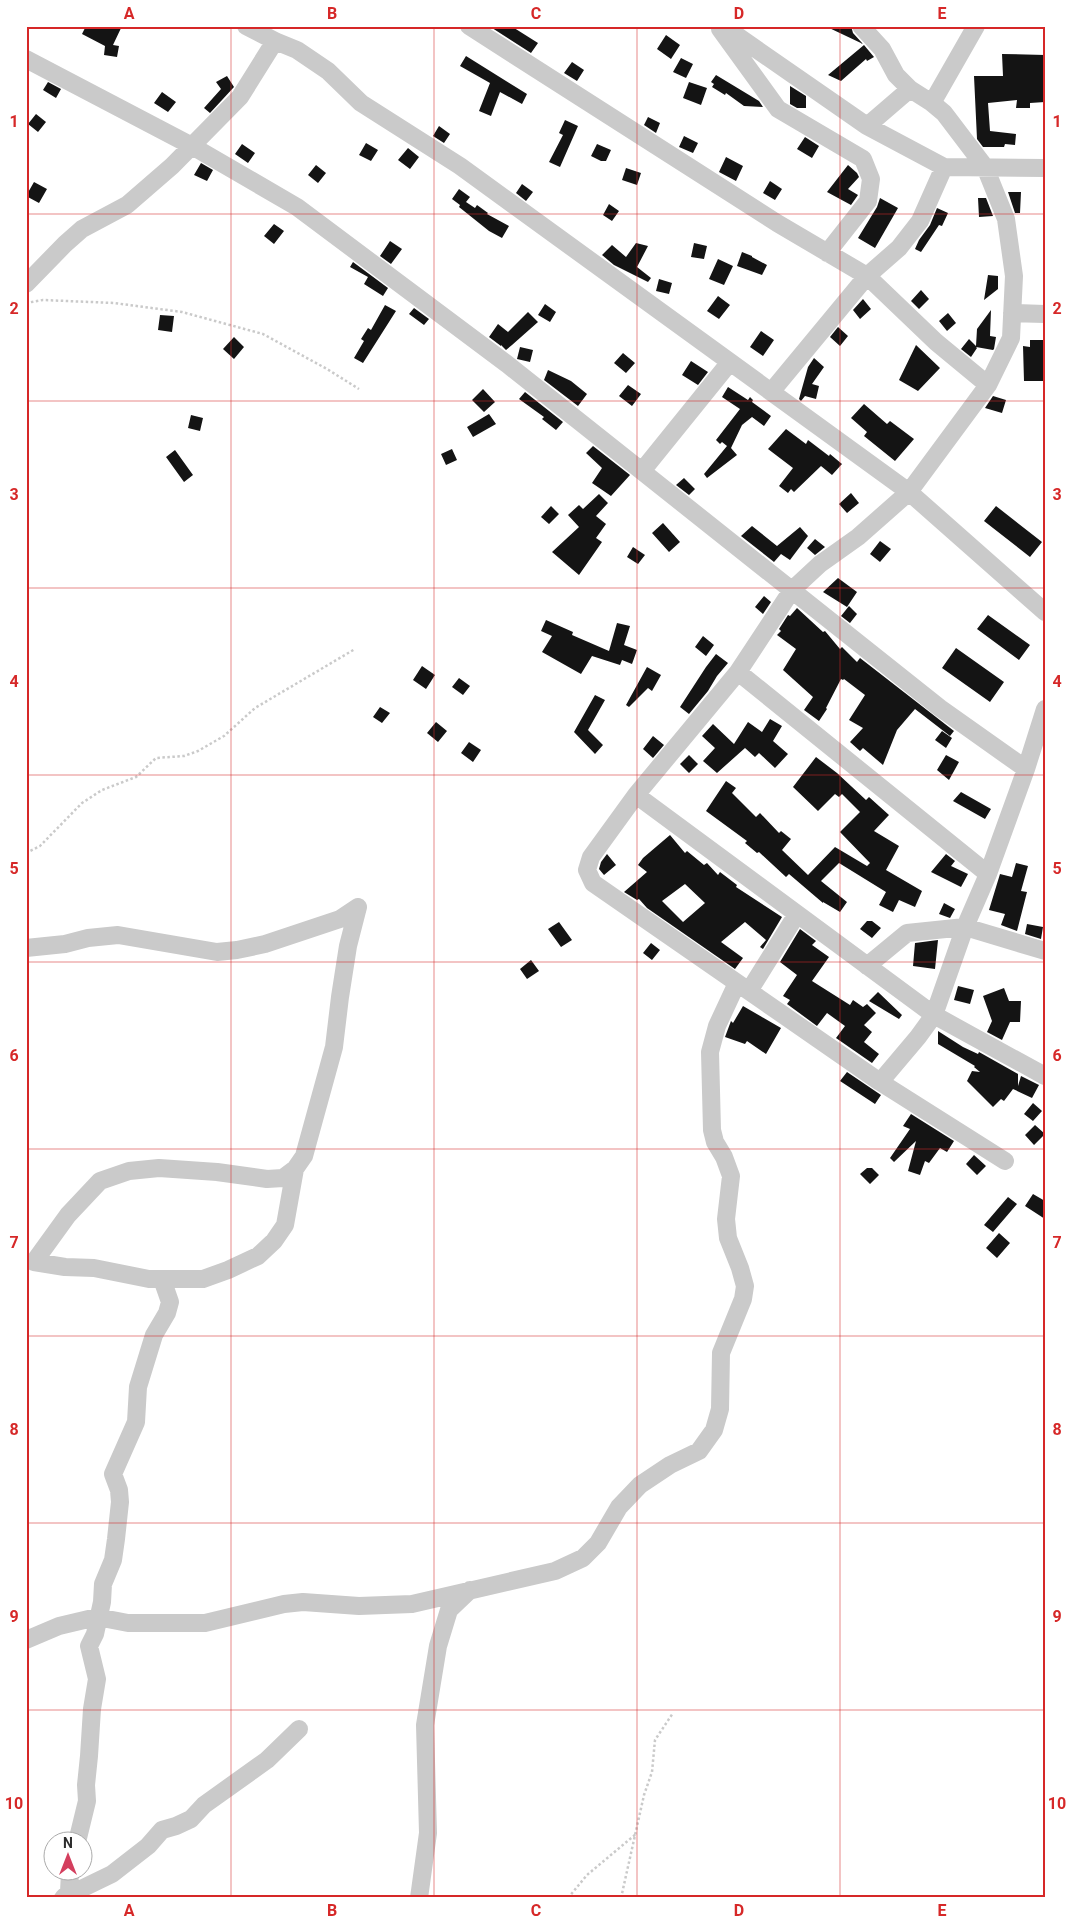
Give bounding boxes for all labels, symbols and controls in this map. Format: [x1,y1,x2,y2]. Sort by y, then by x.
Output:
text: A [124,4,135,23]
text: B [327,4,337,23]
text: C [531,4,541,23]
text: D [734,4,744,23]
text: E [938,4,947,23]
text: 1 [9,112,19,131]
text: 1 [1052,112,1062,131]
text: 2 [9,299,19,318]
text: 2 [1052,299,1062,318]
text: 3 [9,485,19,504]
text: 3 [1052,485,1062,504]
text: 4 [9,672,19,691]
text: 4 [1052,672,1062,691]
text: 5 [9,859,19,878]
text: 5 [1052,859,1062,878]
text: 6 [9,1046,19,1065]
text: 6 [1052,1046,1062,1065]
text: 7 [9,1233,19,1252]
text: 7 [1052,1233,1062,1252]
text: 8 [9,1420,19,1439]
text: 8 [1052,1420,1062,1439]
text: 9 [9,1607,19,1626]
text: 9 [1052,1607,1062,1626]
text: 10 [5,1794,23,1813]
text: 10 [1048,1794,1066,1813]
north arrow [42,1832,92,1882]
text: N [63,1835,73,1851]
text: A [124,1901,135,1920]
text: B [327,1901,337,1920]
text: C [531,1901,541,1920]
text: D [734,1901,744,1920]
text: E [938,1901,947,1920]

